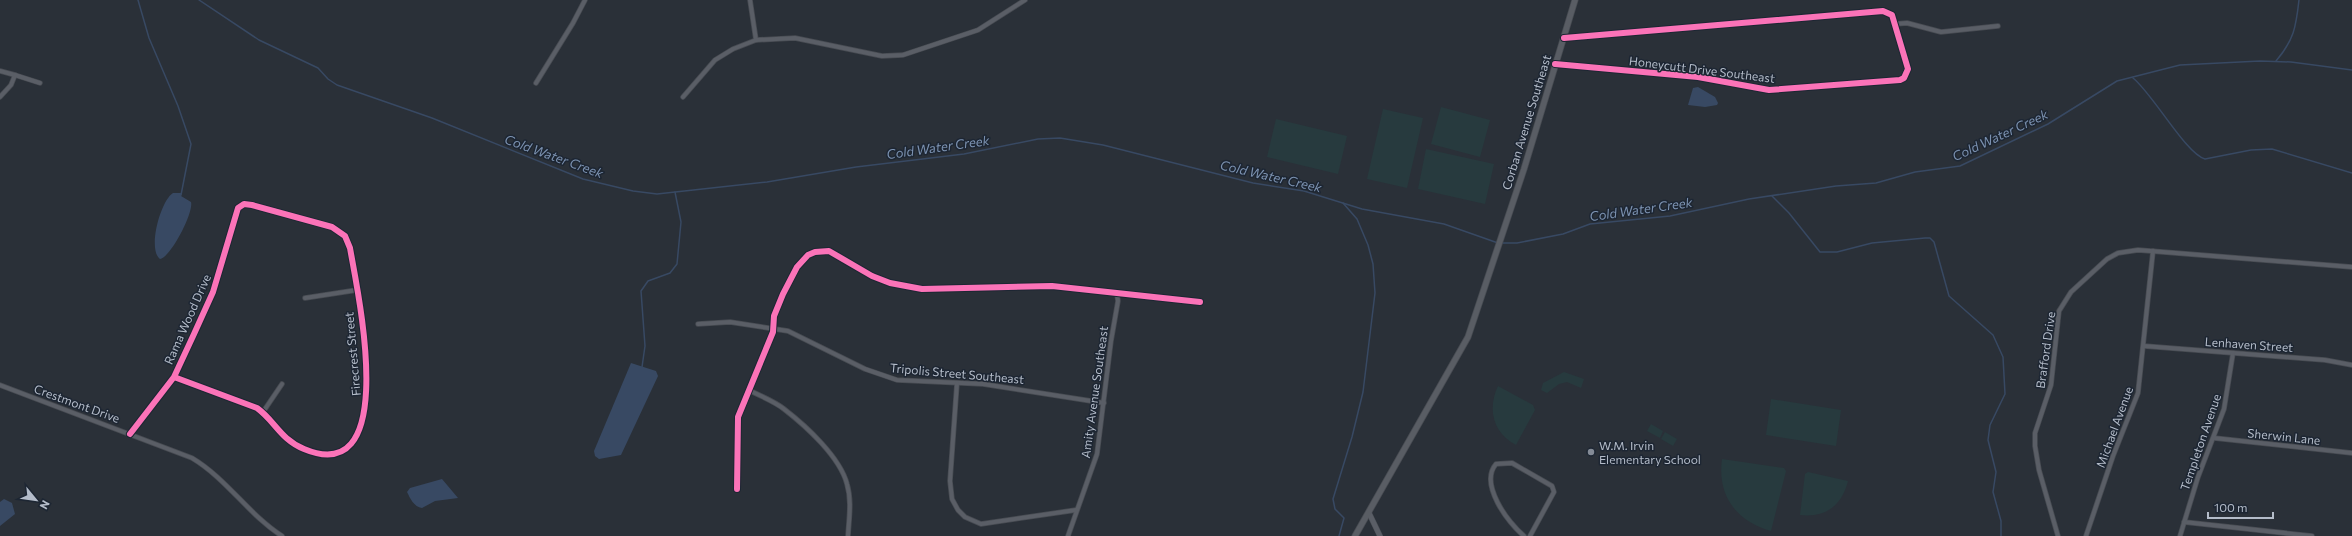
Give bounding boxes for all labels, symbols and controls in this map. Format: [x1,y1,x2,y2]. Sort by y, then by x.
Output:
street label: Corban Avenue Southeast [1499,53,1553,191]
street label: Honeycutt Drive Southeast [1628,53,1776,85]
water label: Cold Water Creek [1950,105,2051,164]
water label: Cold Water Creek [503,131,606,182]
water label: Cold Water Creek [886,132,991,162]
water label: Cold Water Creek [1219,157,1324,196]
water label: Cold Water Creek [1589,194,1694,224]
street label: Rama Wood Drive [161,272,213,366]
street label: Firecrest Street [341,311,363,397]
street label: Brafford Drive [2033,311,2057,389]
street label: Amity Avenue Southeast [1078,325,1110,459]
street label: Lenhaven Street [2204,334,2294,354]
street label: Tripolis Street Southeast [889,360,1025,386]
street label: Crestmont Drive [32,381,122,425]
street label: Michael Avenue [2093,385,2135,469]
street label: Templeton Avenue [2177,392,2223,492]
street label: Sherwin Lane [2247,425,2321,447]
place label: W.M. Irvin Elementary School [1599,438,1701,466]
marker: W.M. Irvin Elementary School [1586,447,1596,457]
north arrow [16,480,56,520]
scale bar [2208,494,2273,520]
text: N [37,498,53,512]
text: 100 m [2214,500,2248,514]

